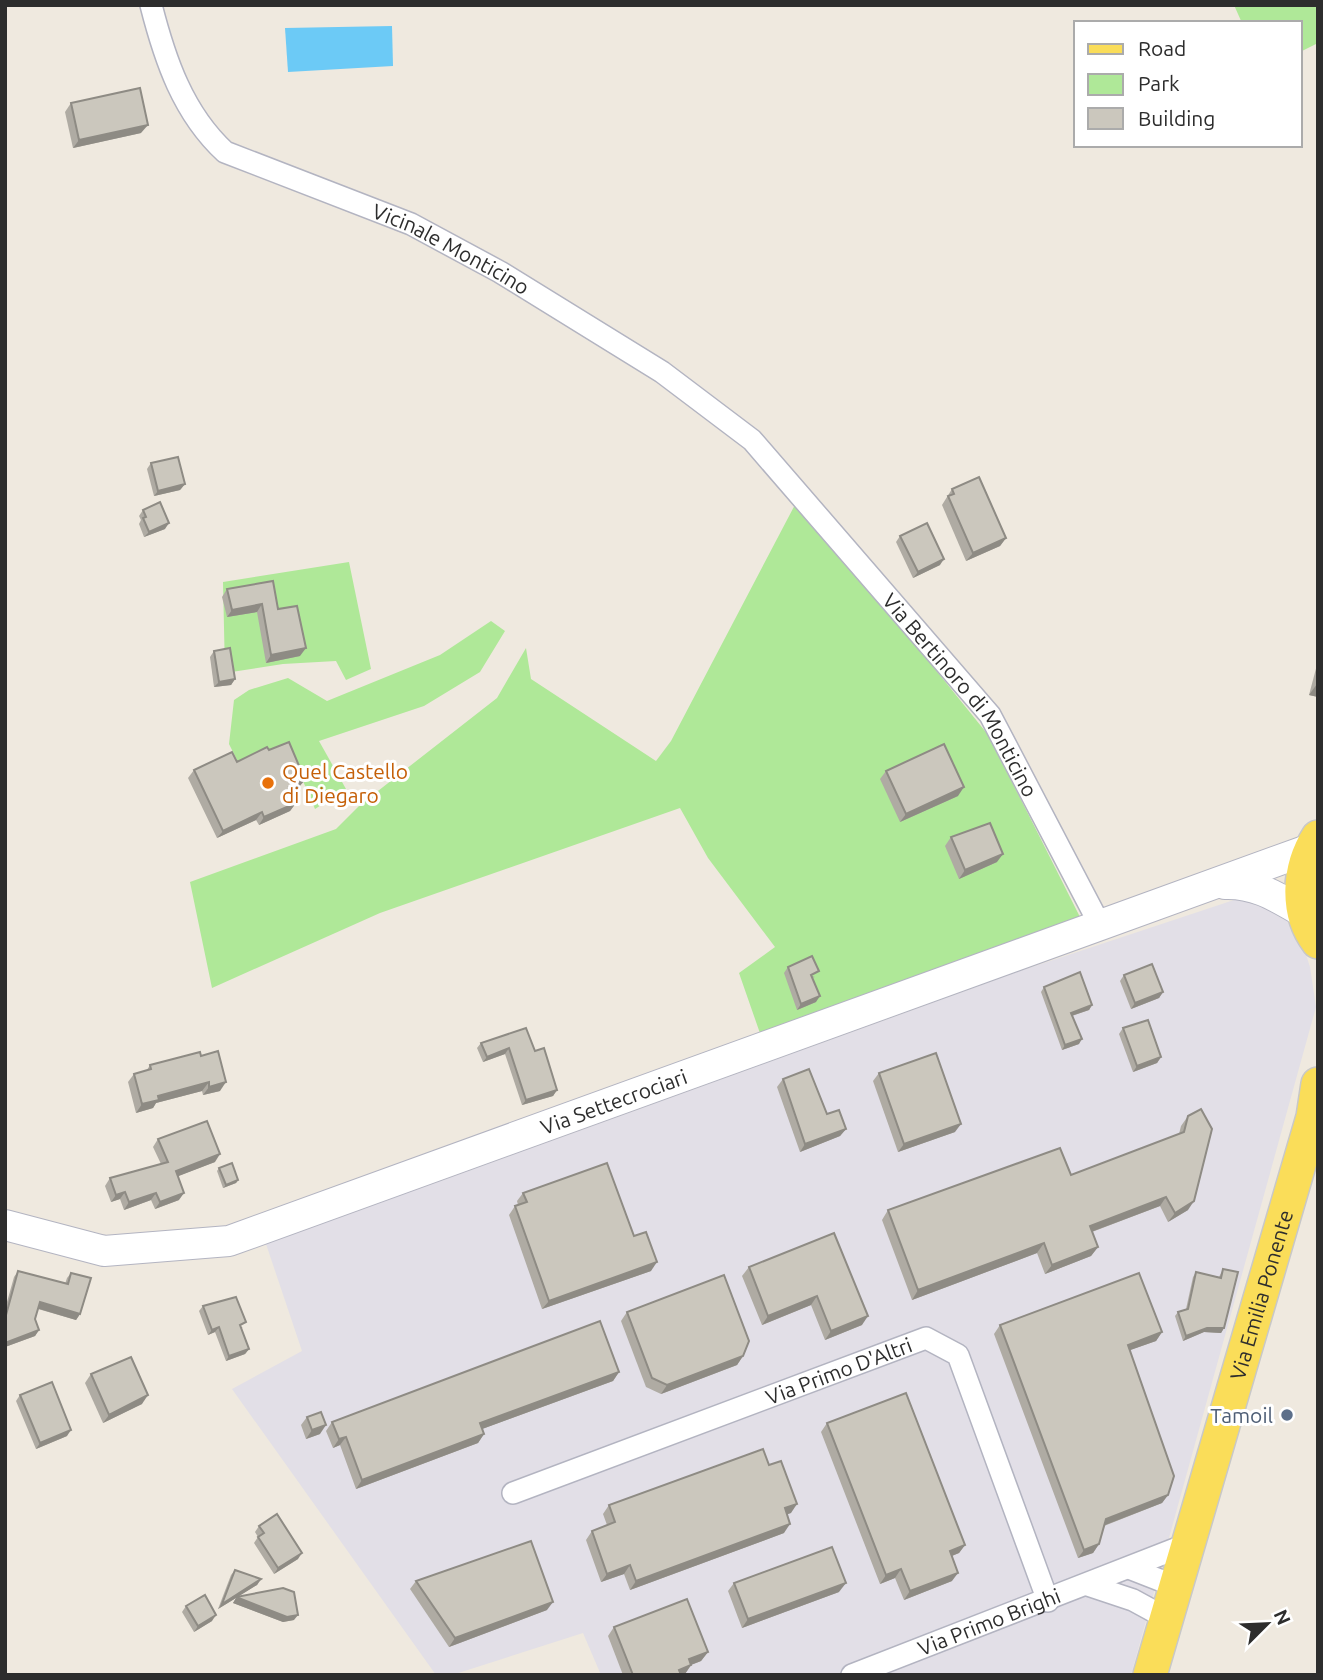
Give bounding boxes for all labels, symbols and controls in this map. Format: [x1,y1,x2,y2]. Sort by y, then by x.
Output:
legend [1074,21,1302,147]
text: Road [1138,36,1186,60]
text: Park [1138,71,1180,95]
text: Building [1138,106,1215,130]
street label: Vicinale Monticino [369,198,534,299]
street label: Via Bertinoro di Monticino [878,588,1043,801]
place label: Quel Castello di Diegaro [282,759,408,807]
marker: Quel Castello di Diegaro [260,775,276,791]
street label: Via Settecrociari [537,1064,690,1139]
street label: Via Emilia Ponente [1225,1207,1297,1383]
street label: Via Primo D'Altri [762,1332,915,1409]
place label: Tamoil [1210,1403,1273,1427]
marker: Tamoil [1279,1407,1295,1423]
street label: Via Primo Brighi [914,1583,1064,1660]
north arrow [1232,1589,1302,1659]
text: N [1270,1606,1295,1628]

